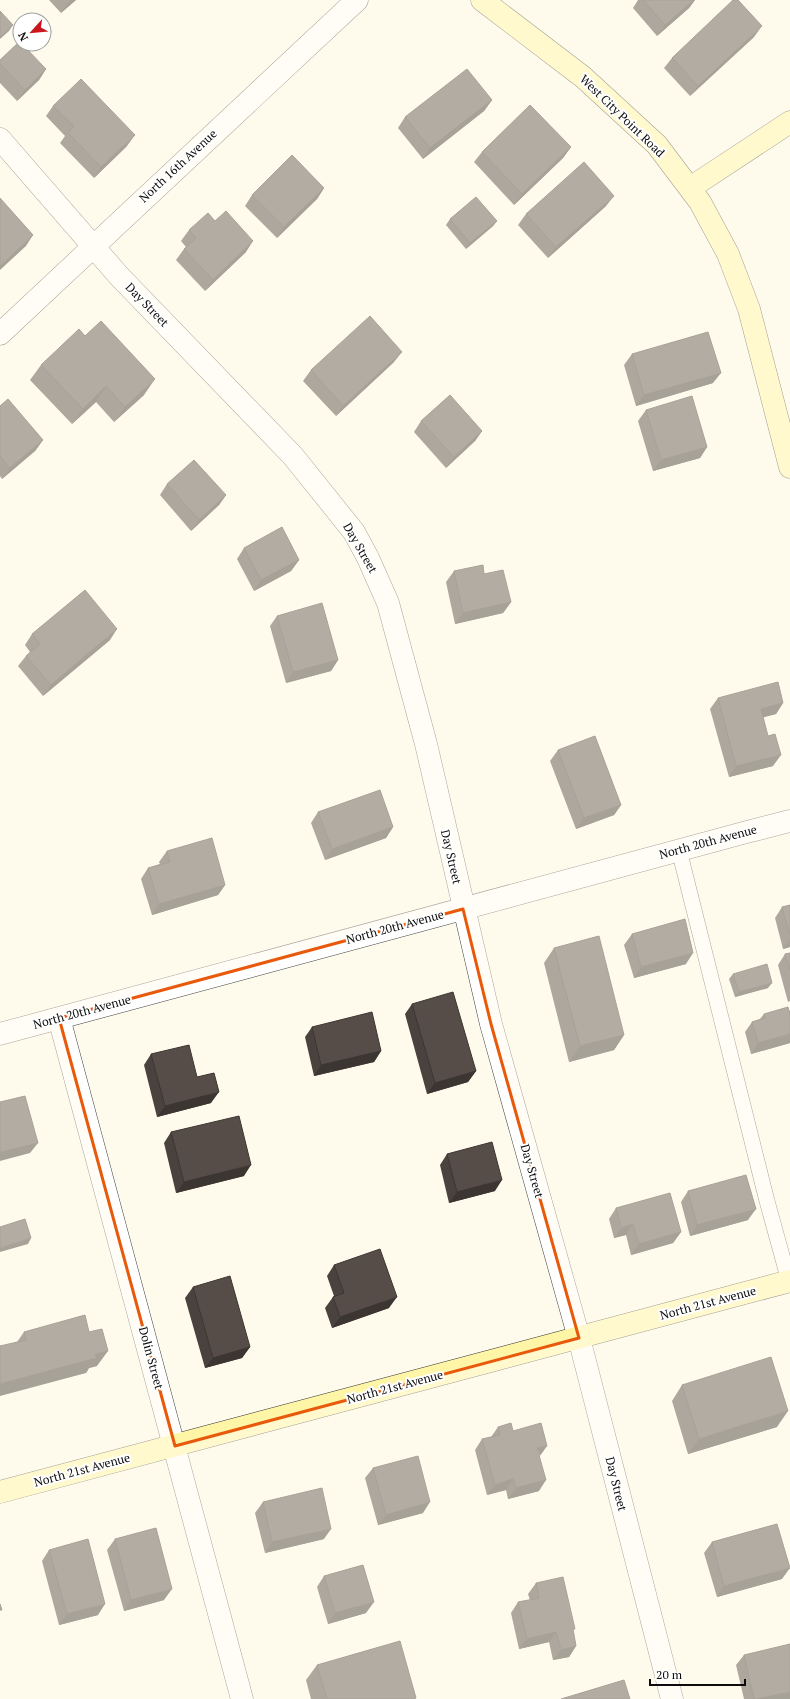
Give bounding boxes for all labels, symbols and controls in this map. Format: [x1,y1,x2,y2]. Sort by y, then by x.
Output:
north arrow [12,12,52,52]
text: N [15,29,31,43]
street label: West City Point Road [577,71,668,160]
street label: North 16th Avenue [136,126,220,205]
street label: Day Street [123,279,172,330]
street label: Day Street [340,520,381,576]
street label: North 20th Avenue [657,821,758,862]
street label: Day Street [438,828,465,886]
street label: North 20th Avenue [344,906,445,947]
street label: North 20th Avenue [31,991,132,1032]
street label: Day Street [518,1142,547,1200]
street label: North 21st Avenue [658,1282,758,1323]
street label: Dolin Street [136,1325,167,1391]
street label: North 21st Avenue [345,1366,445,1407]
street label: North 21st Avenue [32,1449,132,1490]
street label: Day Street [602,1455,631,1513]
scale bar [650,1661,745,1687]
text: 20 m [656,1667,683,1682]

